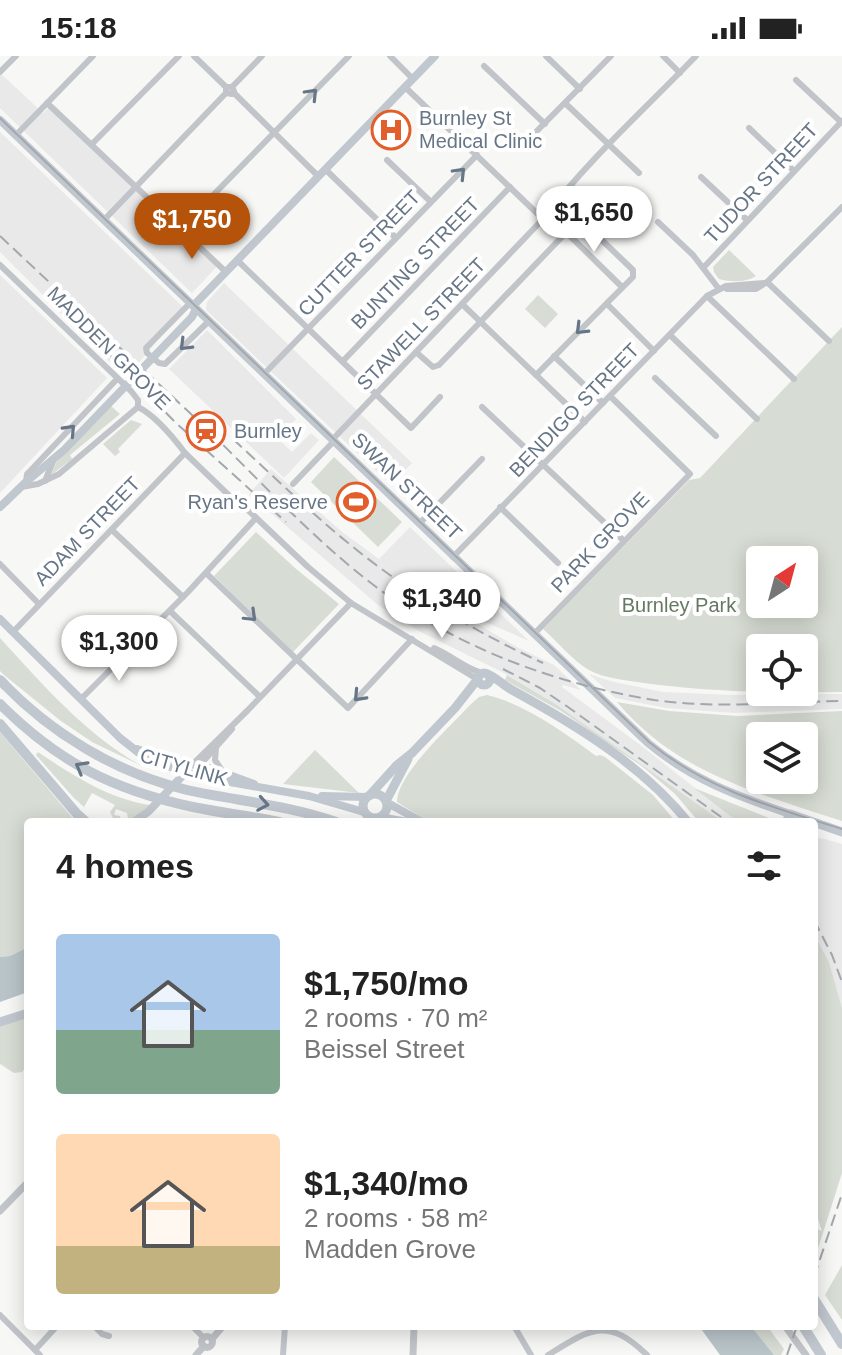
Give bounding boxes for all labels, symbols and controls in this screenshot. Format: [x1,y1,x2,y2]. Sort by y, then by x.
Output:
text: 15:18 [40,11,117,44]
one-way arrow [302,89,316,104]
place label: Burnley St Medical Clinic [419,107,542,152]
hospital icon: Burnley St Medical Clinic [370,109,412,151]
street label: TUDOR STREET [700,119,822,247]
one-way arrow [451,168,465,182]
street label: CUTTER STREET [294,186,424,320]
pin: $1,650 [529,186,659,254]
pin: $1,750 [127,193,257,261]
street label: BUNTING STREET [346,193,484,333]
text: $1,650 [554,197,634,227]
text: $1,750 [152,204,232,234]
street label: STAWELL STREET [352,253,490,395]
street label: MADDEN GROVE [43,282,175,414]
one-way arrow [576,320,590,334]
one-way arrow [180,336,194,350]
street label: BENDIGO STREET [505,339,643,481]
station icon: Burnley [185,410,227,452]
place label: Burnley [234,420,302,442]
one-way arrow [60,425,75,439]
street label: SWAN STREET [348,428,466,544]
street label: ADAM STREET [30,472,144,590]
sports icon: Ryan's Reserve [335,481,377,523]
street label: PARK GROVE [547,487,653,597]
place label: Ryan's Reserve [187,491,328,513]
north arrow [746,546,818,618]
map controls [746,546,818,794]
pin: $1,340 [377,572,507,640]
text: $1,340 [402,583,482,613]
park label: Burnley Park [622,594,737,616]
one-way arrow [242,607,257,621]
pin: $1,300 [54,615,184,683]
text: $1,300 [79,626,159,656]
button: locate [746,634,818,706]
one-way arrow [354,687,368,702]
button: layers [746,722,818,794]
street label: CITYLINK [138,744,231,790]
one-way arrow [75,761,89,777]
one-way arrow [256,795,270,812]
icon: filters [742,844,786,888]
text: 4 homes [56,847,194,885]
text: $1,750/mo [304,964,468,1002]
icon: home [120,966,216,1062]
text: 2 rooms · 70 m² [304,1003,488,1033]
text: Beissel Street [304,1034,464,1064]
text: $1,340/mo [304,1164,468,1202]
icon: home [120,1166,216,1262]
text: 2 rooms · 58 m² [304,1203,488,1233]
text: Madden Grove [304,1234,476,1264]

